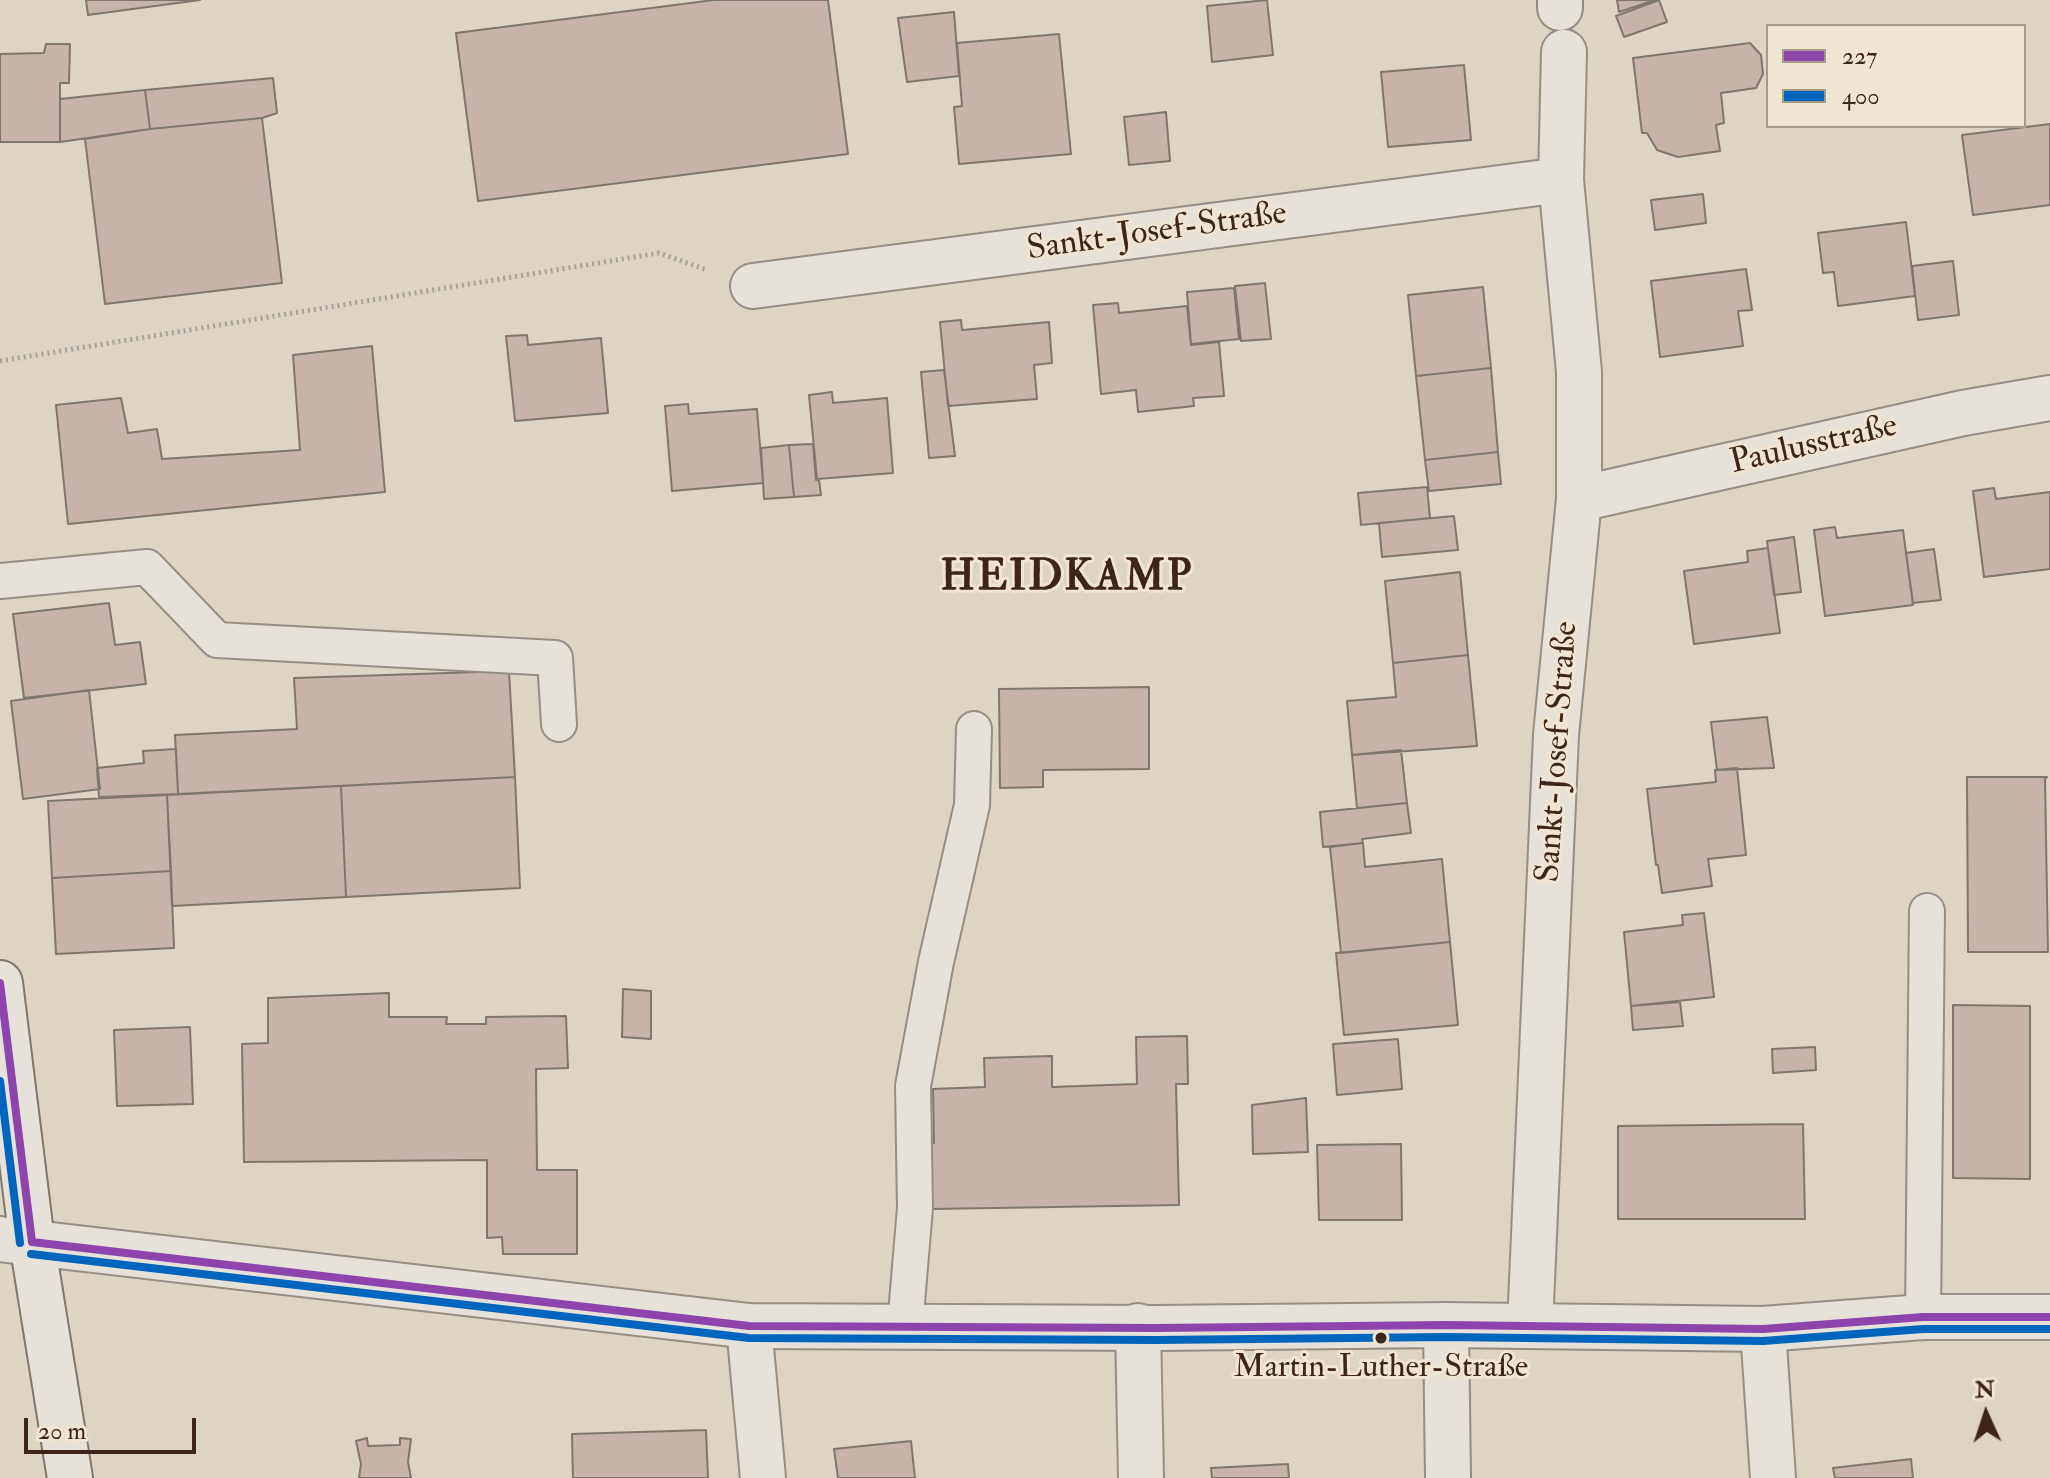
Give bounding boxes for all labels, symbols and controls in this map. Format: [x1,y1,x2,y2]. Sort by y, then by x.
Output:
legend [1766,24,2026,128]
text: 227 [1842,41,1877,72]
text: 400 [1842,81,1880,112]
street label: Sankt-Josef-Straße [1025,195,1289,271]
street label: Paulusstraße [1726,407,1902,485]
district label: HEIDKAMP [941,555,1193,605]
street label: Sankt-Josef-Straße [1530,620,1588,884]
marker: Martin-Luther-Straße [1373,1330,1389,1346]
place label: Martin-Luther-Straße [1234,1350,1528,1388]
north arrow [1946,1374,2026,1454]
text: N [1974,1376,1995,1405]
scale bar [28,1402,200,1452]
text: 20 m [38,1416,86,1447]

